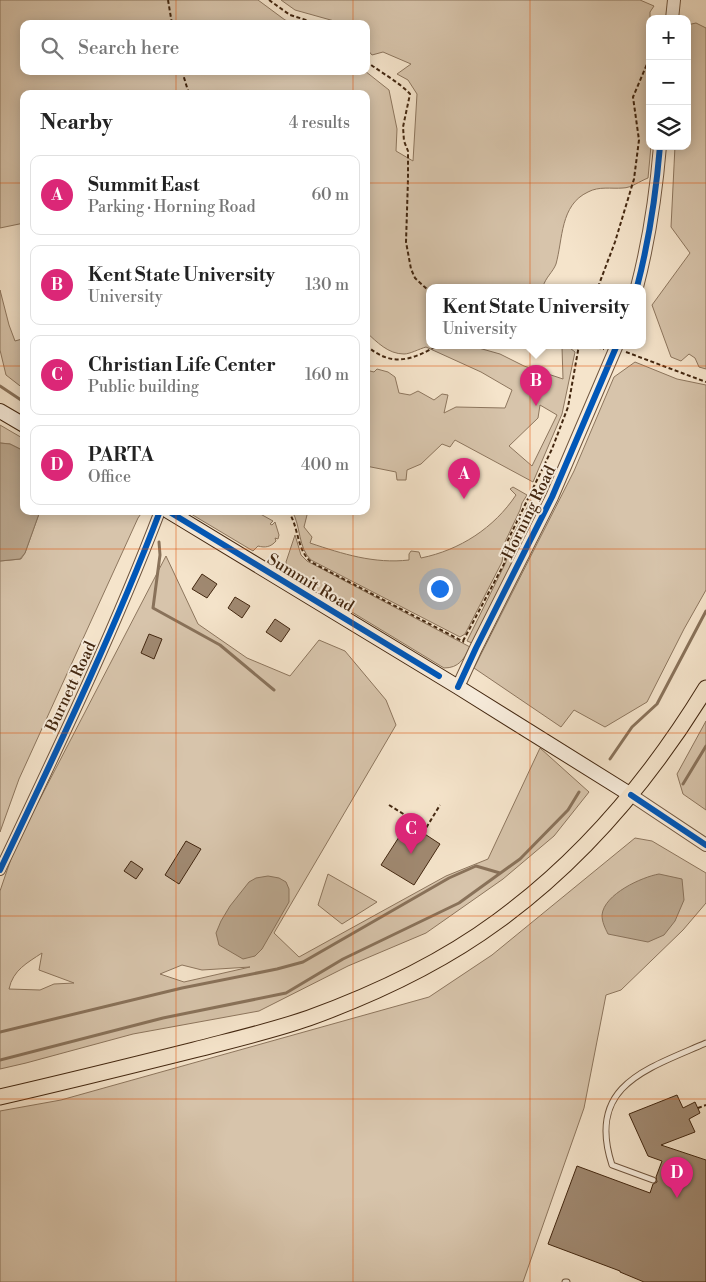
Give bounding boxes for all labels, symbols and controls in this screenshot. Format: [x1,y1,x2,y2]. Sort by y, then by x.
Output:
map controls [646,15,691,150]
button: + [646,15,691,60]
search box [20,20,370,75]
icon: search [38,34,66,62]
text: Search here [78,36,179,60]
button: − [646,60,691,105]
button: layers [646,105,691,150]
text: Nearby [40,110,113,136]
text: 4 results [289,113,350,133]
text: Summit East [88,173,199,197]
text: A [51,185,63,205]
text: 60 m [311,185,349,205]
text: Parking · Horning Road [88,197,256,217]
text: Kent State University [88,263,275,287]
text: B [51,275,63,295]
text: 130 m [305,275,349,295]
popup [426,284,646,349]
text: University [88,287,162,307]
text: Kent State University [442,295,630,319]
text: University [442,319,517,339]
text: Christian Life Center [88,353,276,377]
text: C [51,365,63,385]
text: 160 m [305,365,349,385]
pin: B [520,365,552,406]
text: Public building [88,377,199,397]
text: PARTA [88,443,154,467]
text: D [51,455,63,475]
text: 400 m [301,455,349,475]
pin: A [448,458,480,499]
street label: Horning Road [498,462,560,563]
text: Office [88,467,131,487]
street label: Summit Road [264,549,357,617]
your location [427,576,453,602]
street label: Burnett Road [41,638,100,735]
pin: C [395,813,427,854]
pin: D [661,1157,693,1198]

